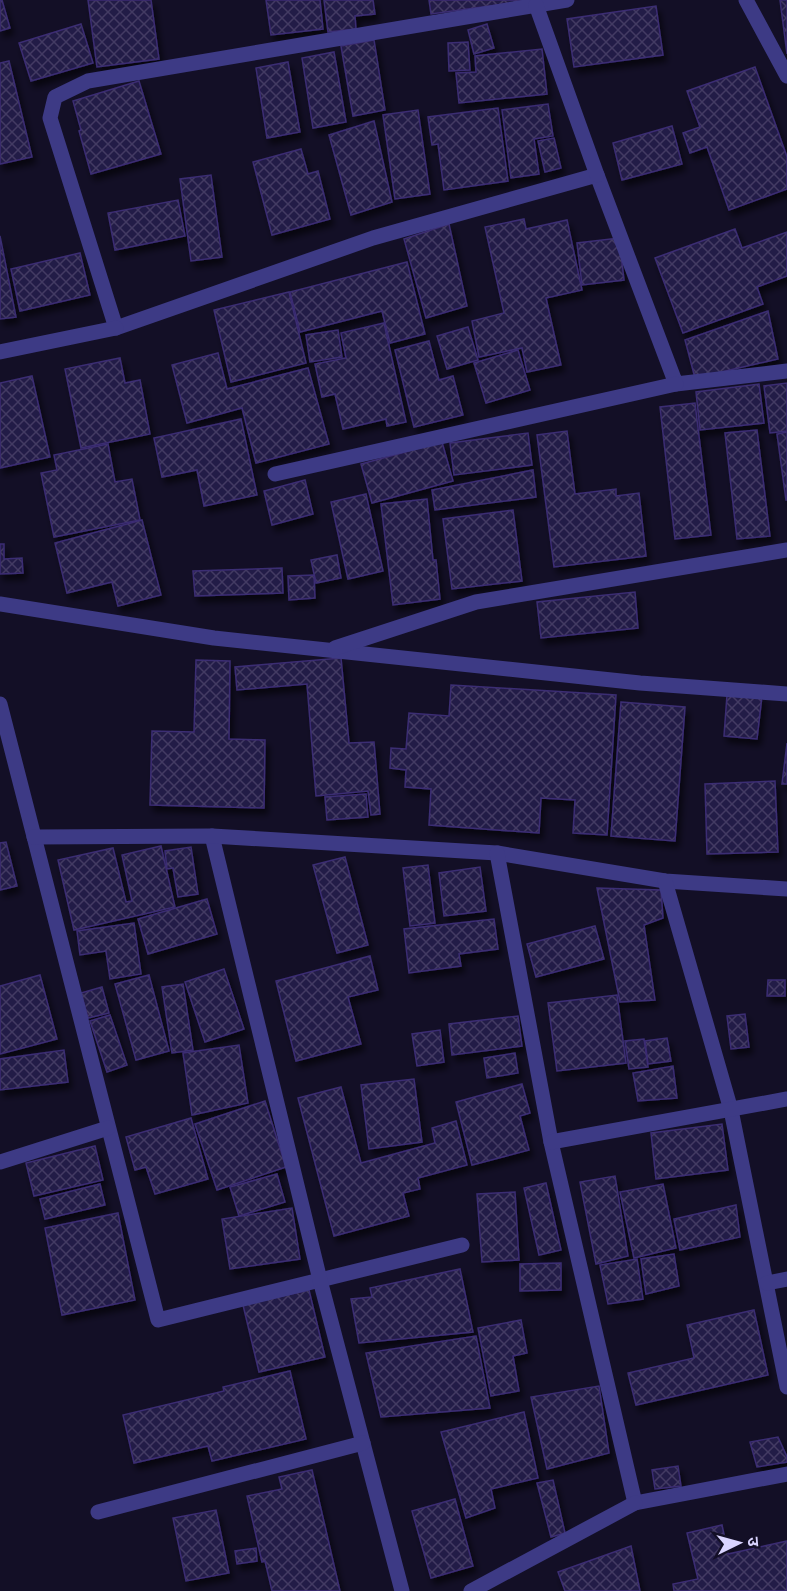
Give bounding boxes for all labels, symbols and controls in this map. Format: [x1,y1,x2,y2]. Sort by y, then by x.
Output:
north arrow [709,1513,769,1573]
text: उ [744,1536,763,1548]

